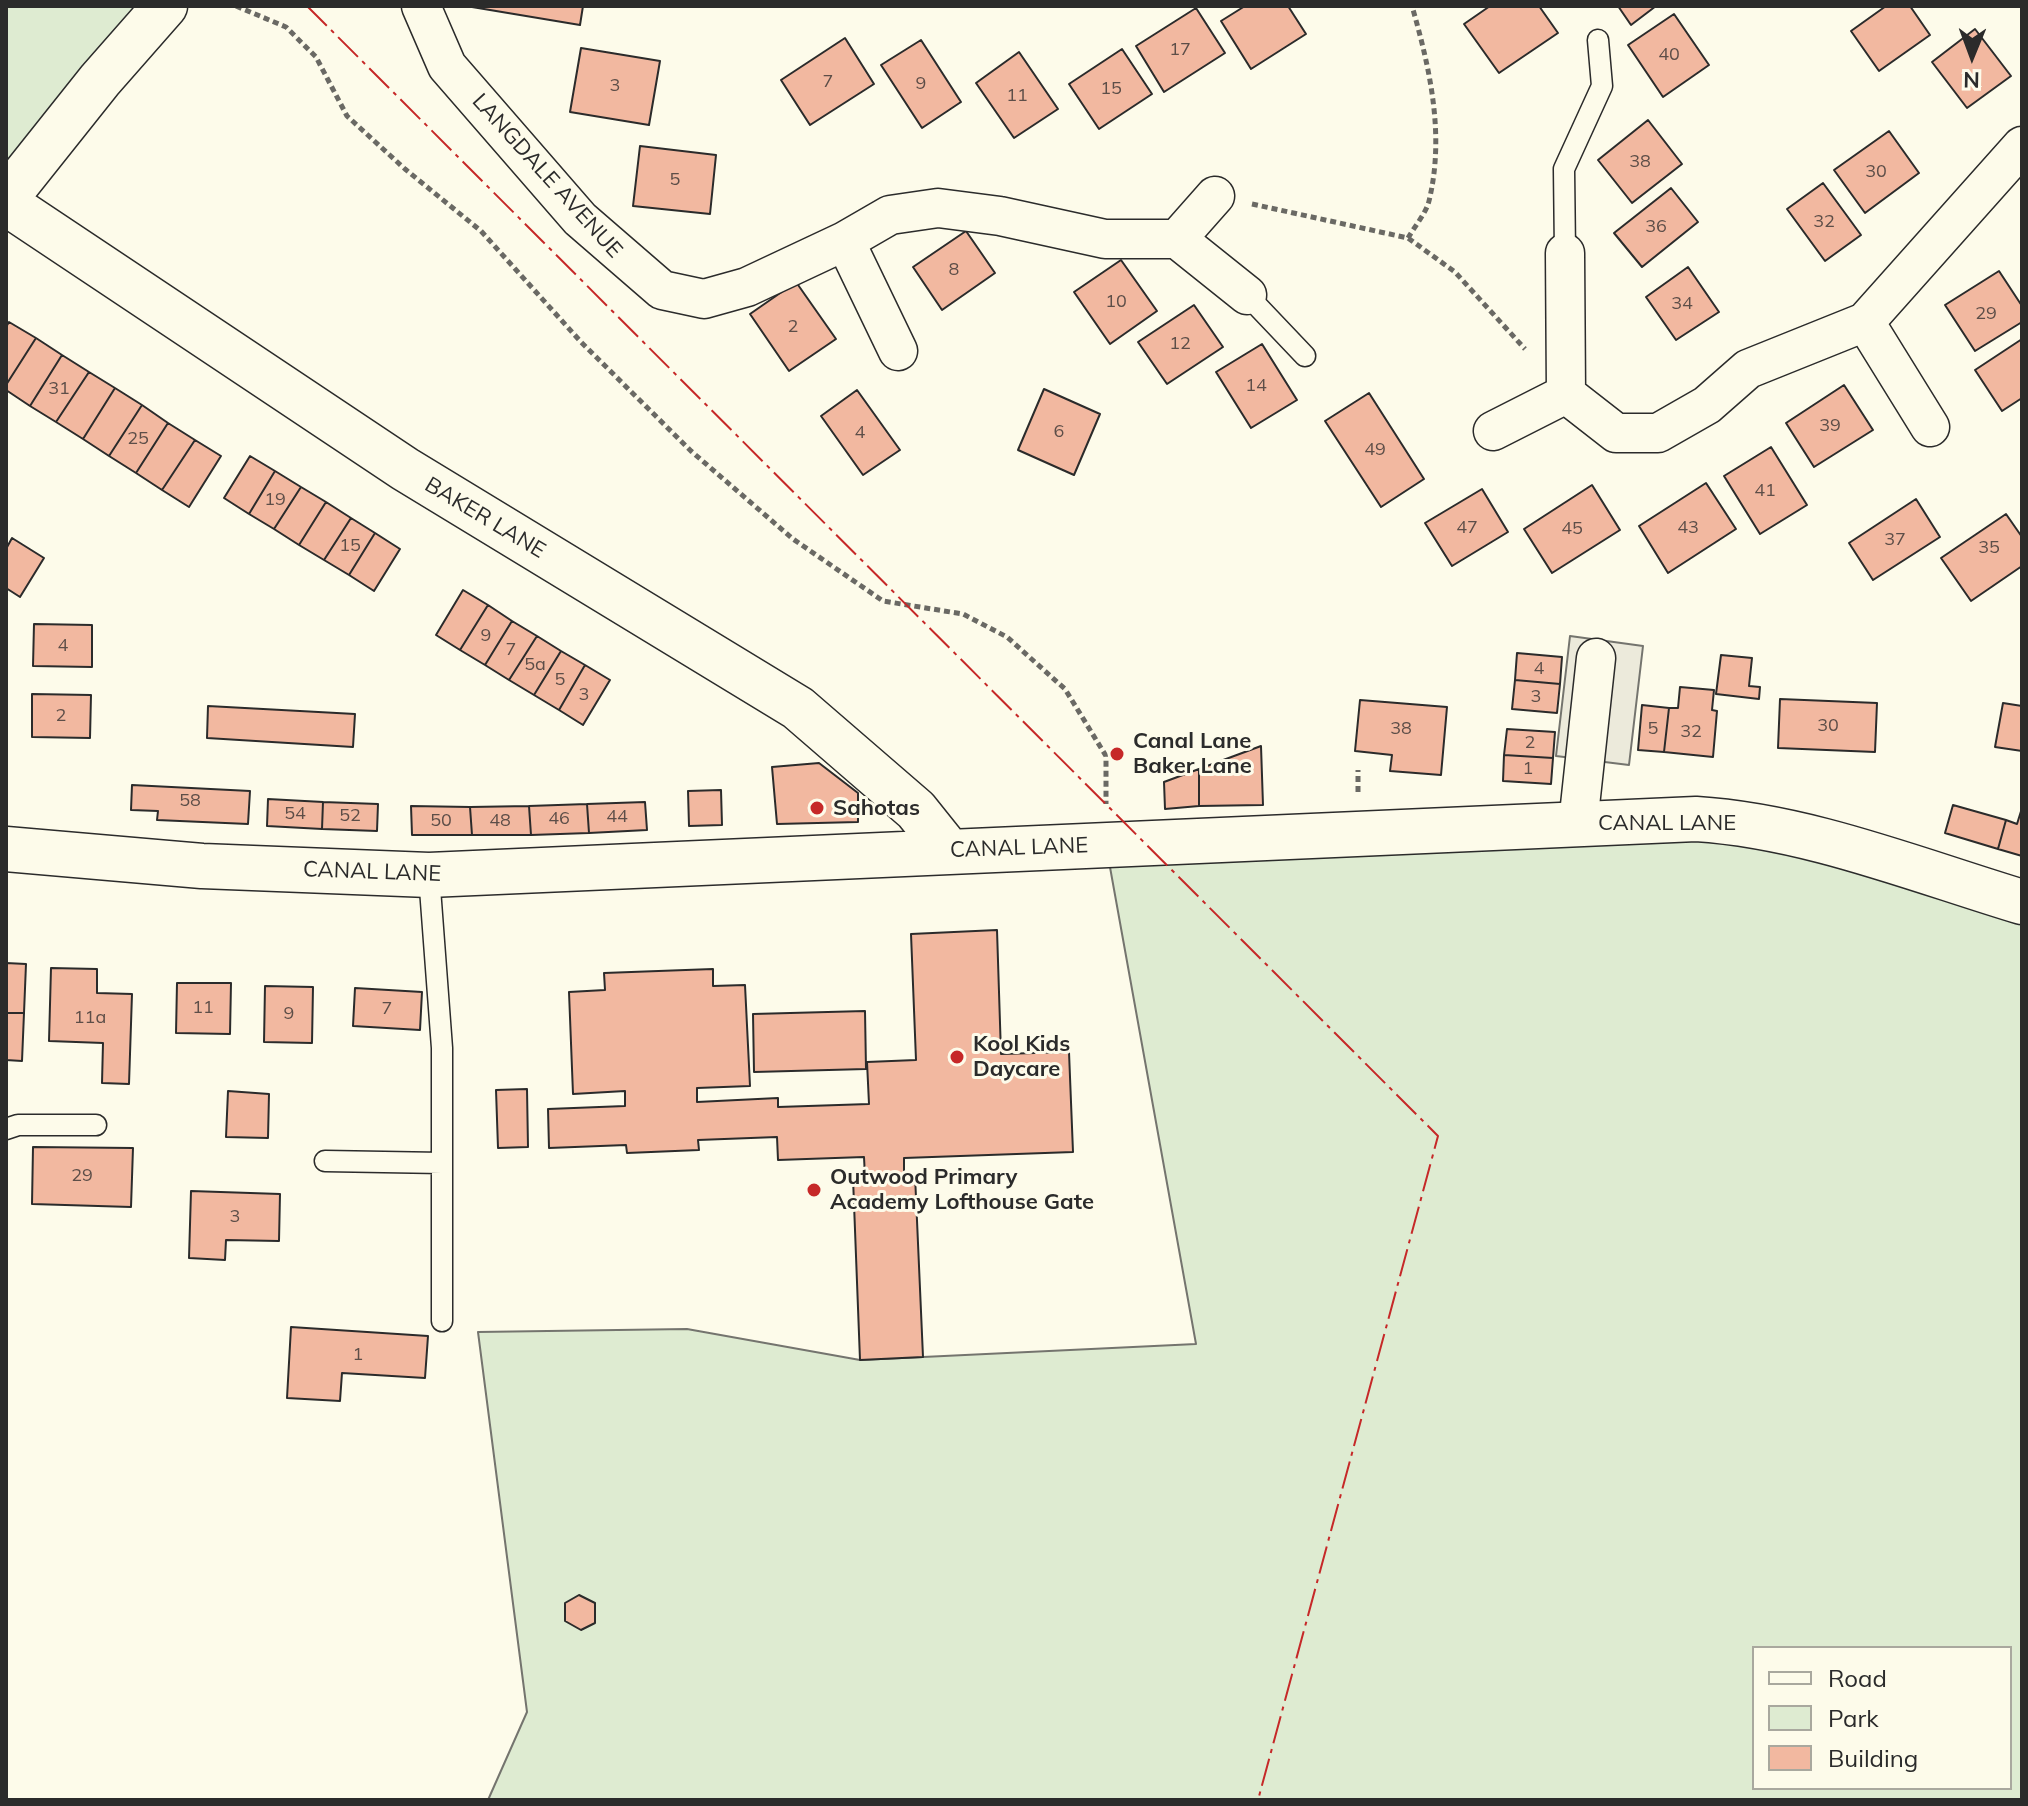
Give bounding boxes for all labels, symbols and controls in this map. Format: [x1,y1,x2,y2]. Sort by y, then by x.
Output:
north arrow [1932,16,2012,96]
house number: 17 [1169,39,1191,61]
house number: 40 [1658,44,1680,66]
text: N [1963,66,1980,94]
house number: 7 [823,71,833,93]
house number: 9 [916,73,926,95]
house number: 3 [610,75,620,97]
house number: 15 [1100,78,1122,100]
house number: 11 [1006,85,1028,107]
street label: LANGDALE AVENUE [466,88,628,264]
house number: 38 [1629,151,1651,173]
house number: 30 [1865,161,1887,183]
house number: 5 [670,169,680,191]
house number: 32 [1813,211,1835,233]
house number: 36 [1645,216,1667,238]
house number: 8 [949,259,959,281]
house number: 10 [1105,291,1127,313]
house number: 34 [1671,293,1693,315]
house number: 29 [1975,303,1997,325]
house number: 2 [788,316,798,338]
house number: 12 [1169,333,1191,355]
house number: 14 [1245,375,1267,397]
house number: 31 [48,378,70,400]
house number: 39 [1819,415,1841,437]
house number: 6 [1054,421,1064,443]
house number: 4 [855,422,865,444]
house number: 25 [127,428,149,450]
house number: 49 [1364,439,1386,461]
street label: BAKER LANE [420,472,550,564]
house number: 41 [1754,480,1776,502]
house number: 19 [264,489,286,511]
house number: 47 [1456,517,1478,539]
house number: 43 [1677,517,1699,539]
house number: 45 [1561,518,1583,540]
house number: 37 [1884,529,1906,551]
house number: 15 [339,535,361,557]
house number: 35 [1978,537,2000,559]
house number: 9 [481,625,491,647]
house number: 4 [58,635,68,657]
house number: 7 [506,639,516,661]
house number: 5a [524,654,546,676]
house number: 4 [1534,658,1544,680]
house number: 5 [555,669,565,691]
house number: 3 [579,684,589,706]
house number: 3 [1531,686,1541,708]
house number: 2 [56,705,66,727]
house number: 30 [1817,715,1839,737]
house number: 38 [1390,718,1412,740]
house number: 5 [1648,718,1658,740]
house number: 32 [1680,721,1702,743]
place label: Canal Lane Baker Lane [1133,728,1252,780]
house number: 2 [1525,732,1535,754]
marker: Canal Lane Baker Lane [1108,745,1126,763]
house number: 1 [1523,758,1533,780]
house number: 58 [179,790,201,812]
place label: Sahotas [833,795,920,821]
marker: Sahotas [808,799,826,817]
house number: 54 [284,803,306,825]
house number: 52 [339,805,361,827]
house number: 44 [606,806,628,828]
house number: 46 [548,808,570,830]
house number: 50 [430,810,452,832]
house number: 48 [489,810,511,832]
street label: CANAL LANE [1598,810,1736,836]
street label: CANAL LANE [949,832,1089,864]
street label: CANAL LANE [302,856,442,888]
house number: 11 [192,997,214,1019]
house number: 7 [382,998,392,1020]
house number: 9 [284,1003,294,1025]
house number: 11a [74,1007,106,1029]
place label: Kool Kids Daycare [973,1031,1070,1082]
marker: Kool Kids Daycare [948,1048,966,1066]
place label: Outwood Primary Academy Lofthouse Gate [830,1164,1094,1216]
house number: 29 [71,1165,93,1187]
marker: Outwood Primary Academy Lofthouse Gate [805,1181,823,1199]
house number: 3 [230,1206,240,1228]
house number: 1 [353,1344,363,1366]
legend [1752,1646,2012,1790]
text: Road [1828,1663,1887,1693]
text: Park [1828,1703,1879,1733]
text: Building [1828,1743,1918,1773]

